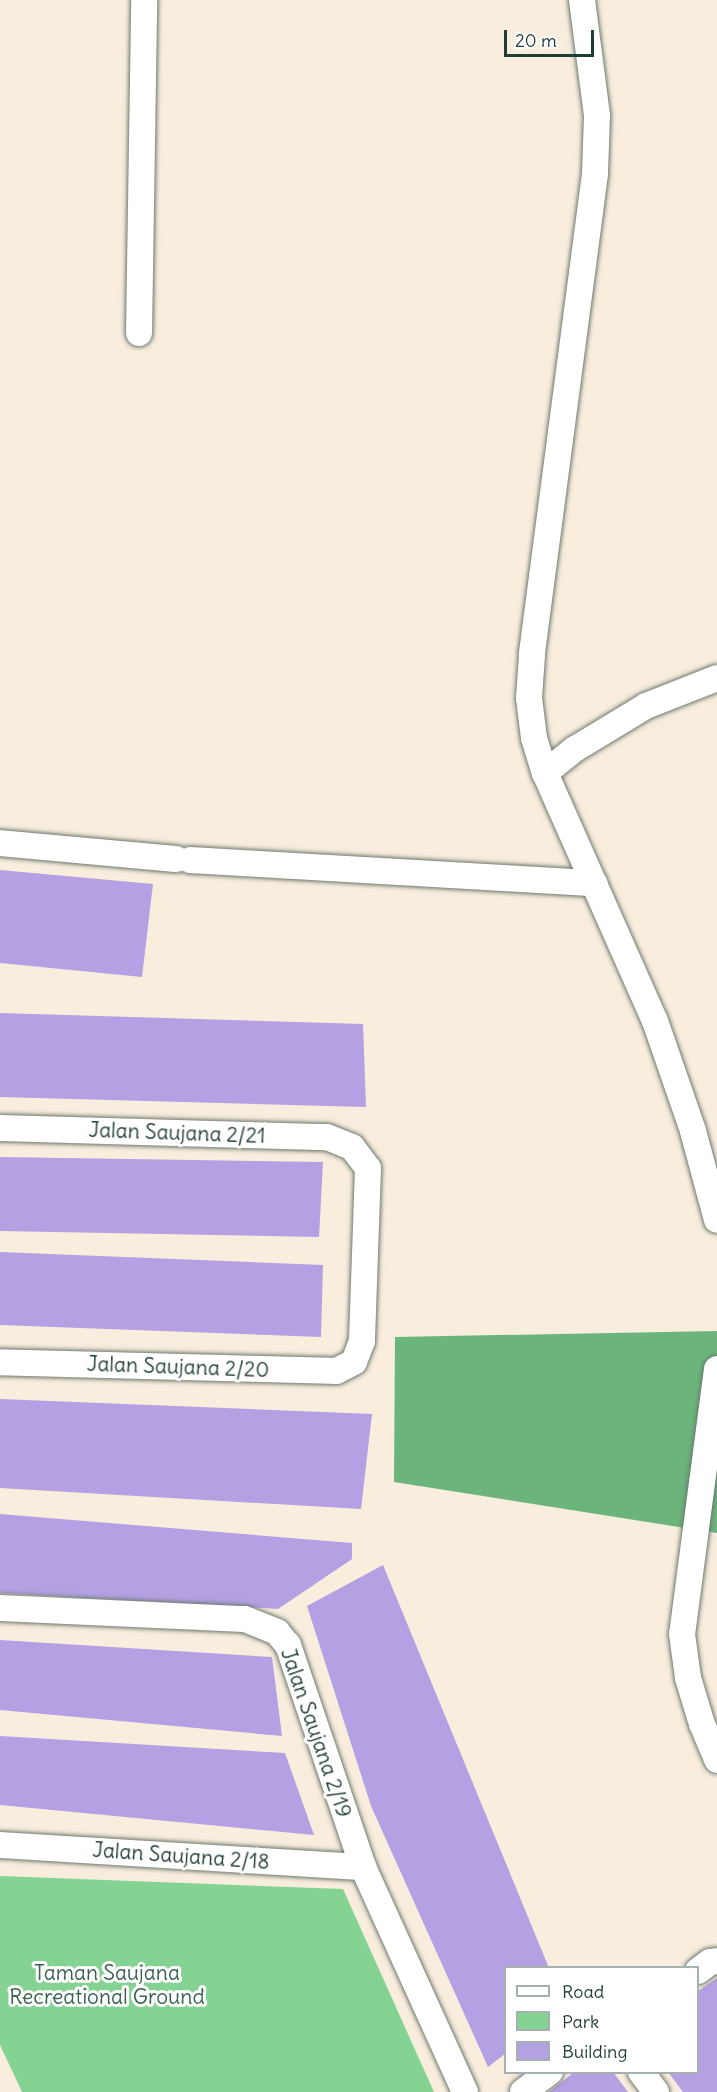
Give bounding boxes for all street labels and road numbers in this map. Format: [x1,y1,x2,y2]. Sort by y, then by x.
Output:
street label: Jalan Saujana 2/21 [88,1117,266,1149]
street label: Jalan Saujana 2/20 [86,1351,270,1383]
street label: Jalan Saujana 2/19 [275,1645,357,1821]
street label: Jalan Saujana 2/18 [91,1837,271,1875]

